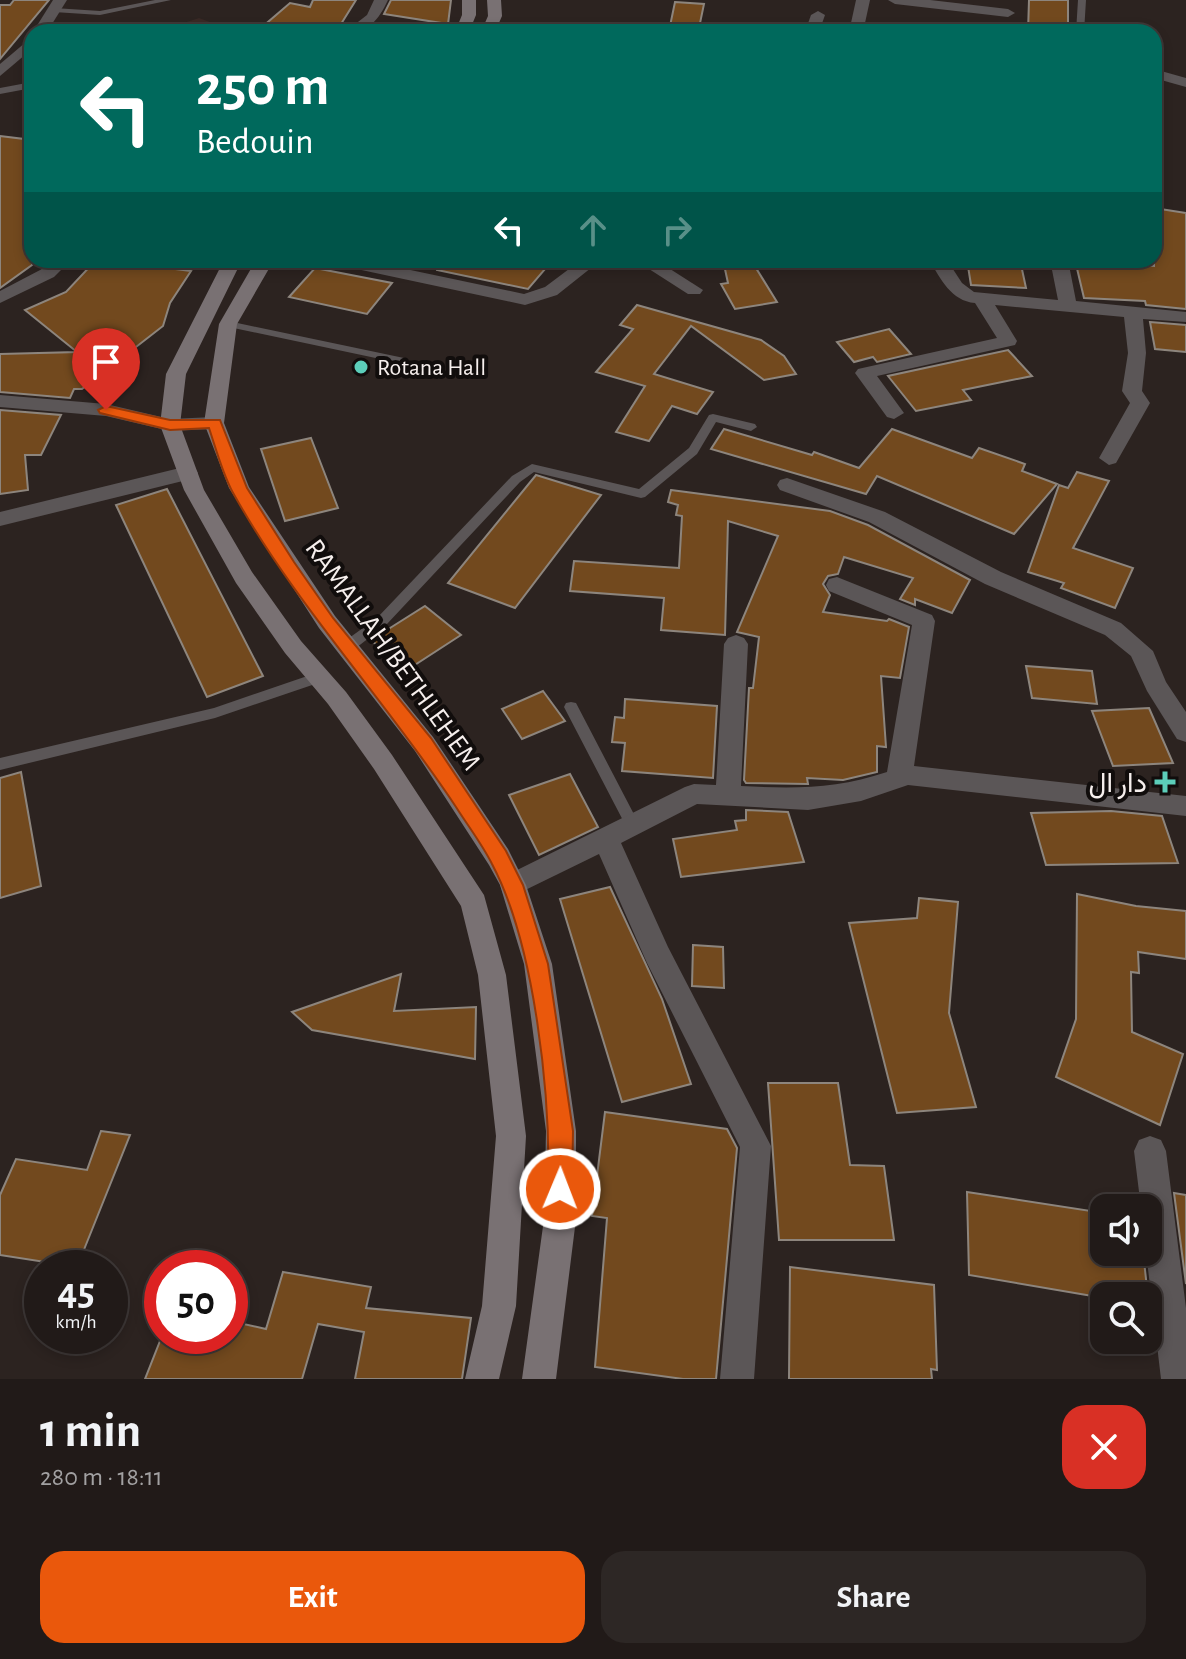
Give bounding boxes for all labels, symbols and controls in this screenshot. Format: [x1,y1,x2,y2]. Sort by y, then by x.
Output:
icon: left [64,56,168,160]
text: 250 m [196,59,329,115]
text: Bedouin [196,124,314,160]
icon: left [487,208,531,252]
icon: ahead [571,208,615,252]
icon: right [655,208,699,252]
pin [72,328,140,410]
icon: arrive [84,340,128,384]
place label: Rotana Hall [377,356,486,380]
marker: Rotana Hall [352,358,370,376]
street label: RAMALLAH/BETHLEHEM [299,535,485,776]
place label: دار ال [1088,770,1147,800]
marker: دار ال [1154,771,1176,793]
position arrow [518,1147,602,1231]
map controls [1090,1194,1162,1354]
button: sound [1090,1194,1162,1266]
speed limit sign: 50 [144,1250,248,1354]
text: 45 [57,1272,95,1312]
button: search [1090,1282,1162,1354]
text: km/h [55,1312,97,1332]
button: close [1062,1405,1146,1489]
text: 1 min [40,1408,141,1456]
text: 280 m · 18:11 [40,1464,163,1490]
button: Exit [40,1551,585,1643]
button: Share [601,1551,1146,1643]

